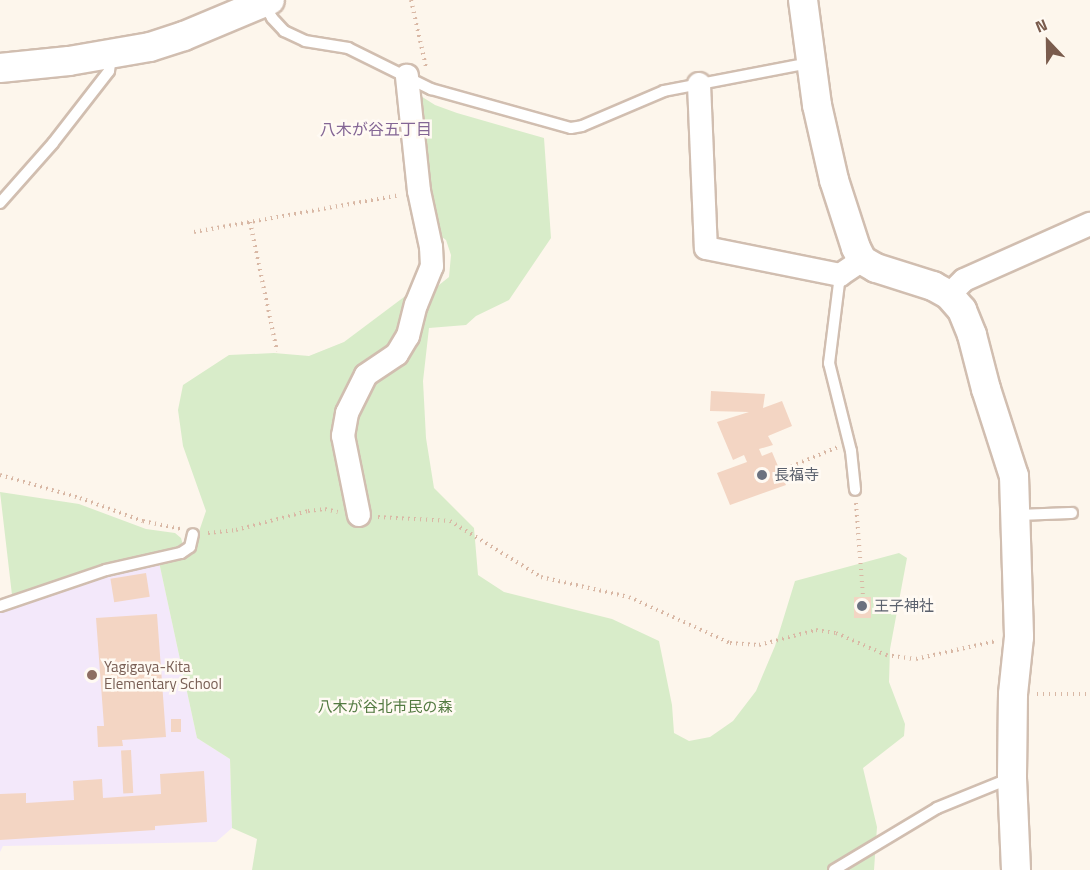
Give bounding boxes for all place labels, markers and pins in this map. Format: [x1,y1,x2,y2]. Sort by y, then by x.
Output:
place label: 長福寺 [774,466,819,484]
marker: 長福寺 [755,468,769,482]
place label: 王子神社 [874,597,934,615]
marker: 王子神社 [855,599,869,613]
place label: Yagigaya-Kita Elementary School [104,657,222,692]
marker: Yagigaya-Kita Elementary School [85,668,99,682]

